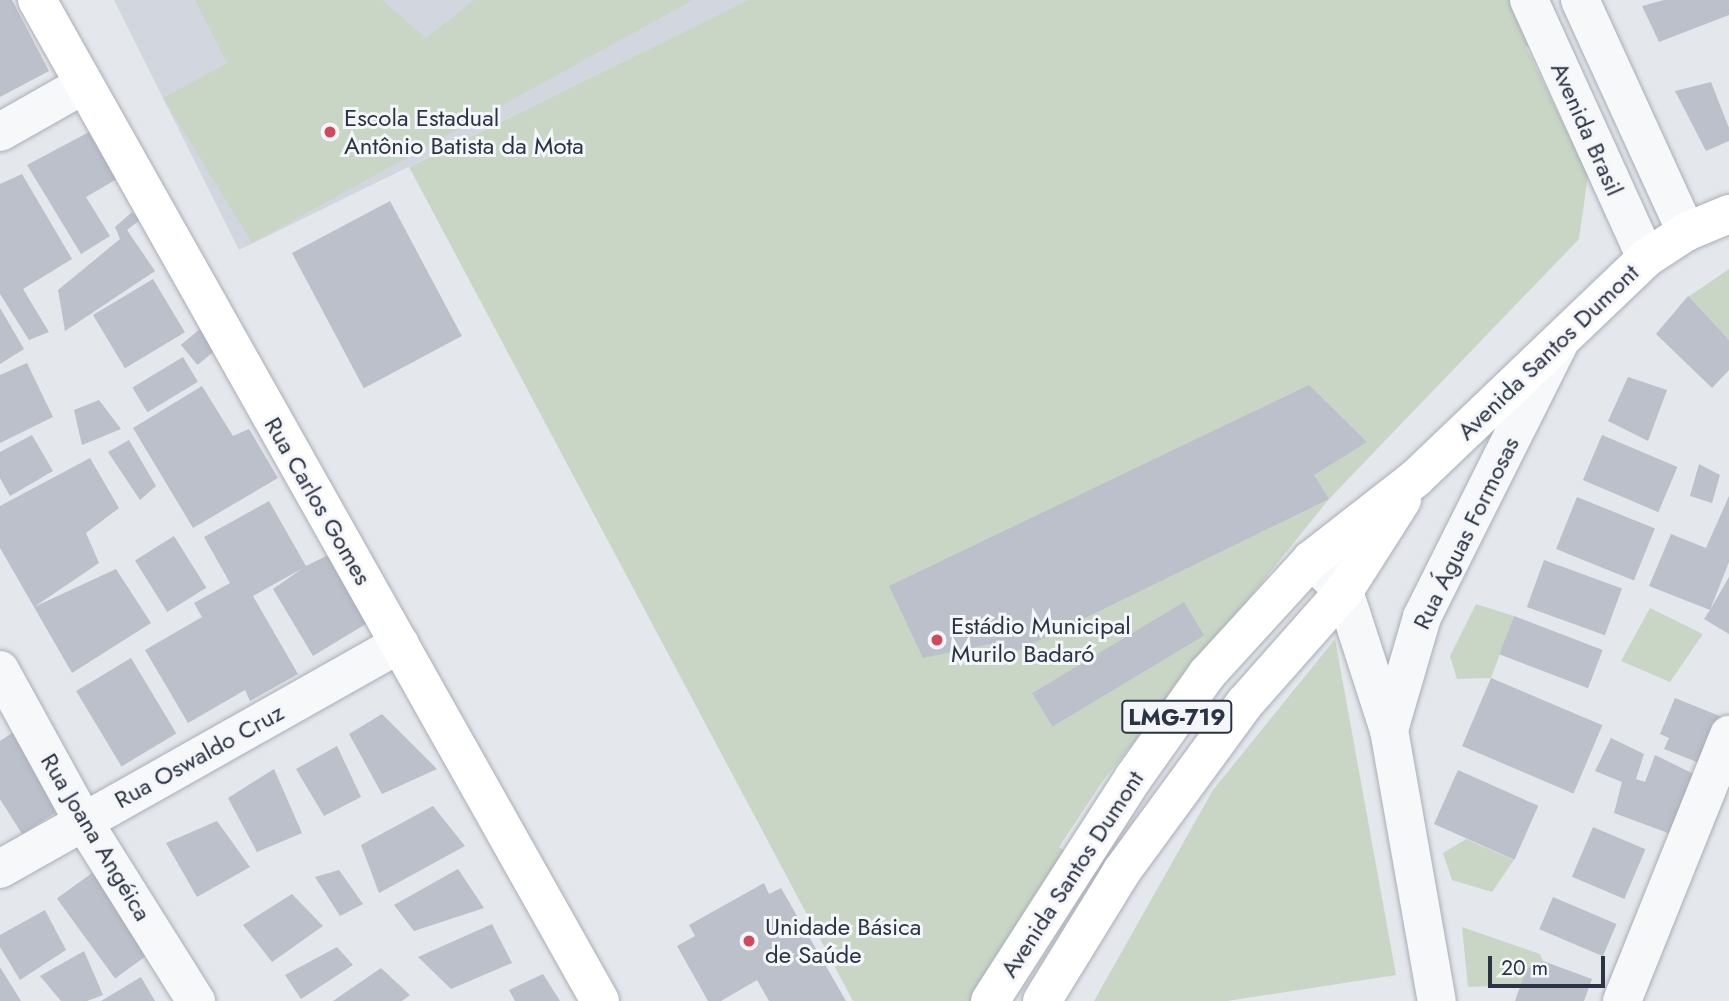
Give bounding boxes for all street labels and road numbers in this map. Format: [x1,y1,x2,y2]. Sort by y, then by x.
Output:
street label: Avenida Brasil [1545,58,1629,200]
street label: Avenida Santos Dumont [1451,258,1645,446]
street label: Rua Carlos Gomes [258,412,378,590]
street label: Rua Águas Formosas [1407,432,1525,634]
street label: Rua Oswaldo Cruz [109,698,289,814]
road number: LMG-719 [1121,698,1233,736]
street label: Rua Joana Angéica [35,748,157,926]
street label: Avenida Santos Dumont [994,765,1150,983]

